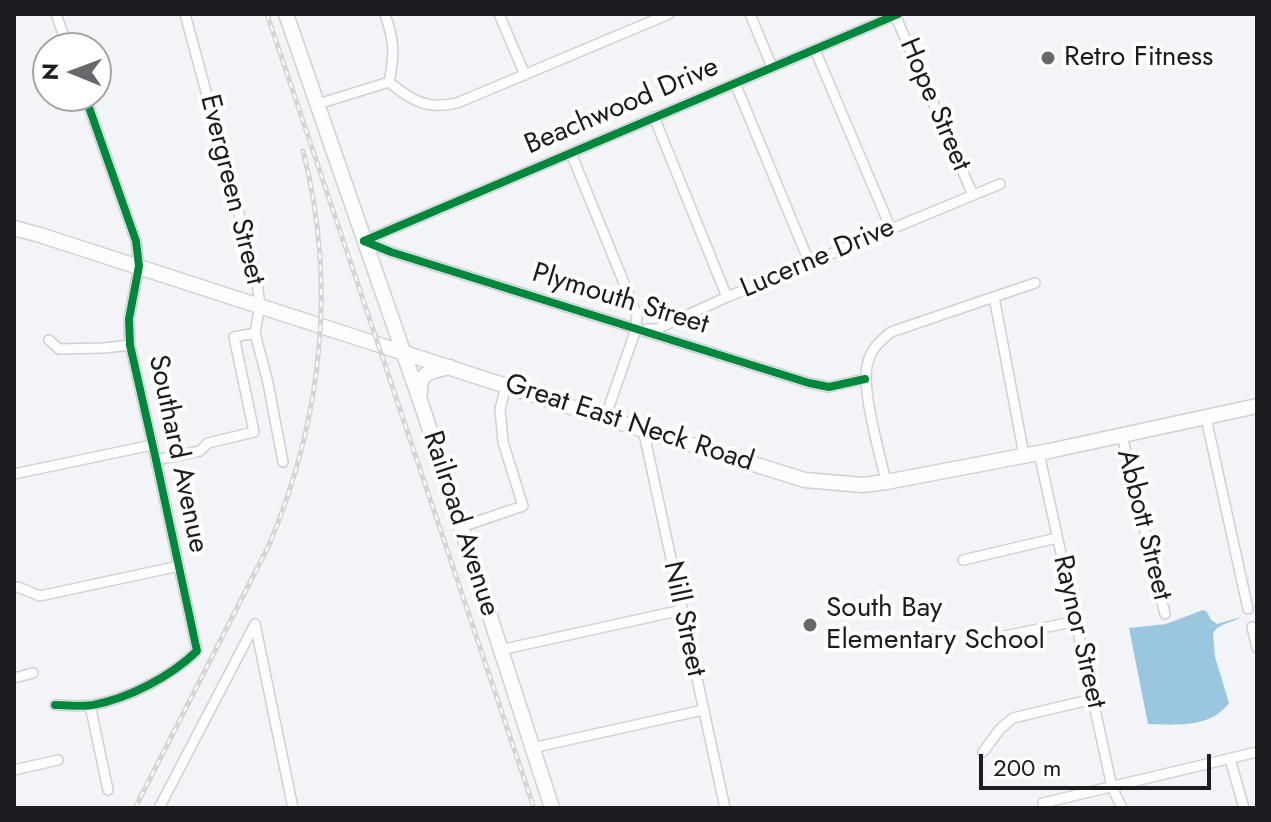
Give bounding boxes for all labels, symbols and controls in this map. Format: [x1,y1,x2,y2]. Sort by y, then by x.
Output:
north arrow [32,32,112,112]
street label: Hope Street [891,34,977,176]
place label: Retro Fitness [1064,41,1213,75]
marker: Retro Fitness [1039,49,1057,67]
street label: Beachwood Drive [520,51,724,163]
text: N [34,63,66,81]
street label: Evergreen Street [191,91,271,289]
street label: Lucerne Drive [736,212,900,306]
street label: Plymouth Street [528,257,712,343]
street label: Southard Avenue [140,352,214,556]
street label: Great East Neck Road [500,368,758,480]
street label: Railroad Avenue [414,427,506,621]
street label: Abbott Street [1108,446,1178,604]
street label: Raynor Street [1044,552,1112,712]
street label: Nill Street [654,558,712,680]
place label: South Bay Elementary School [826,592,1045,658]
marker: South Bay Elementary School [801,616,819,634]
scale bar [983,738,1215,788]
text: 200 m [993,750,1061,785]

